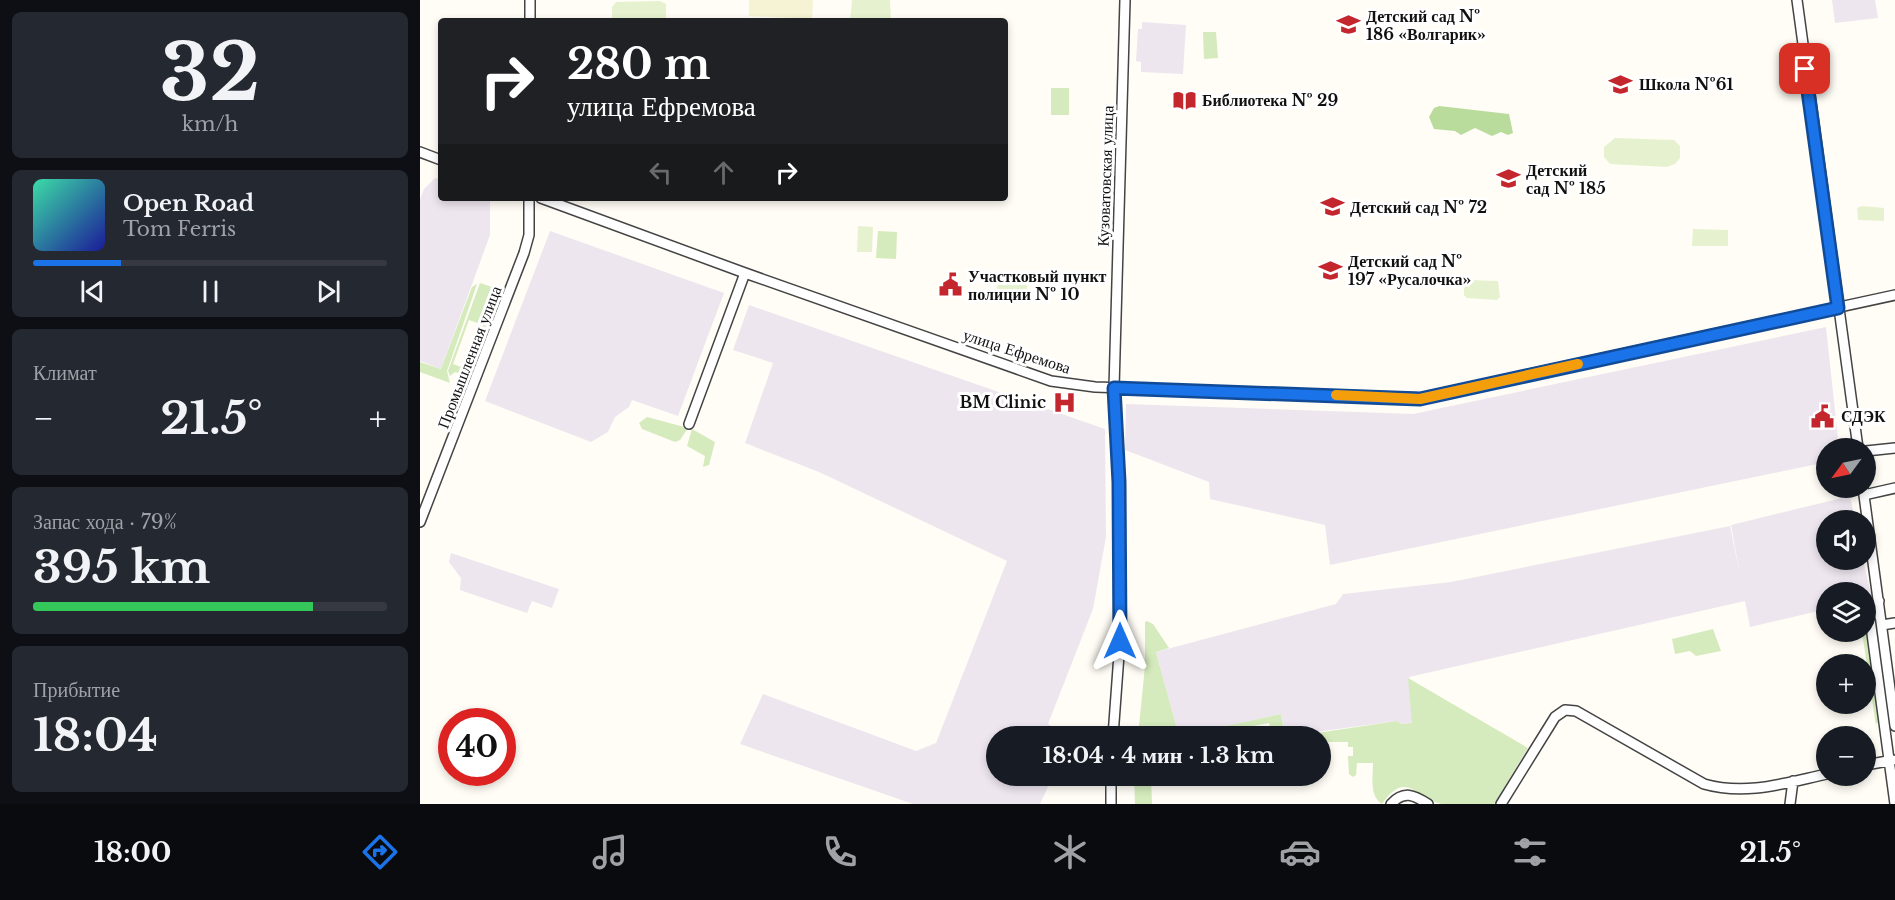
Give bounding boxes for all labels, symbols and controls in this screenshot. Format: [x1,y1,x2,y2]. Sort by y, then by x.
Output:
place label: Детский сад № 186 «Волгарик» [1366,6,1486,44]
school or university icon: Детский сад № 186 «Волгарик» [1335,12,1361,38]
text: 32 [160,24,260,121]
text: 280 m [567,38,710,90]
icon: right [468,42,546,120]
pin [1779,43,1830,94]
icon: arrive [1788,52,1821,85]
school or university icon: Школа №61 [1608,71,1634,97]
place label: Школа №61 [1639,74,1734,94]
library icon: Библиотека № 29 [1171,87,1197,113]
text: улица Ефремова [567,90,756,123]
place label: Библиотека № 29 [1202,90,1338,110]
street label: Кузоватовская улица [1093,105,1117,247]
text: km/h [182,112,238,136]
icon: left [644,156,677,189]
icon: ahead [707,156,740,189]
icon: right [770,156,803,189]
place label: Детский сад № 185 [1526,160,1606,198]
school or university icon: Детский сад № 185 [1495,166,1521,192]
text: Open Road [123,190,254,217]
school or university icon: Детский сад № 72 [1319,194,1345,220]
place label: Детский сад № 72 [1350,197,1487,217]
text: Tom Ferris [123,217,236,241]
place label: Детский сад № 197 «Русалочка» [1348,251,1471,289]
school or university icon: Детский сад № 197 «Русалочка» [1317,257,1343,283]
place label: Участковый пункт полиции № 10 [968,266,1107,304]
public building icon: Участковый пункт полиции № 10 [937,272,963,298]
icon: previous [76,275,109,308]
icon: pause [194,275,227,308]
icon: next [312,275,345,308]
street label: Промышленная улица [433,283,505,431]
street label: улица Ефремова [961,324,1073,378]
text: Климат [33,361,97,385]
hospital icon: BM Clinic [1051,389,1077,415]
text: 21.5° [160,390,263,446]
place label: BM Clinic [960,392,1046,412]
text: − [33,398,54,439]
text: + [369,398,387,439]
public building icon: СДЭК [1810,403,1836,429]
place label: СДЭК [1841,406,1886,426]
north arrow [1816,438,1876,498]
map controls [1816,438,1876,786]
text: Запас хода · 79% [33,510,177,534]
button: sound [1816,510,1876,570]
text: 395 km [33,539,210,595]
button: layers [1816,582,1876,642]
position arrow [1088,609,1152,673]
button: + [1816,654,1876,714]
text: Прибытие [33,678,120,702]
text: 18:04 [33,707,158,763]
speed limit sign: 40 [438,708,516,786]
button: − [1816,726,1876,786]
text: 18:04 · 4 мин · 1.3 km [1043,742,1274,769]
icon: directions [359,831,401,873]
icon: music [589,831,631,873]
icon: phone [819,831,861,873]
icon: climate [1049,831,1091,873]
icon: car [1279,831,1321,873]
icon: filters [1509,831,1551,873]
text: 18:00 [94,836,171,869]
text: 21.5° [1739,836,1801,869]

